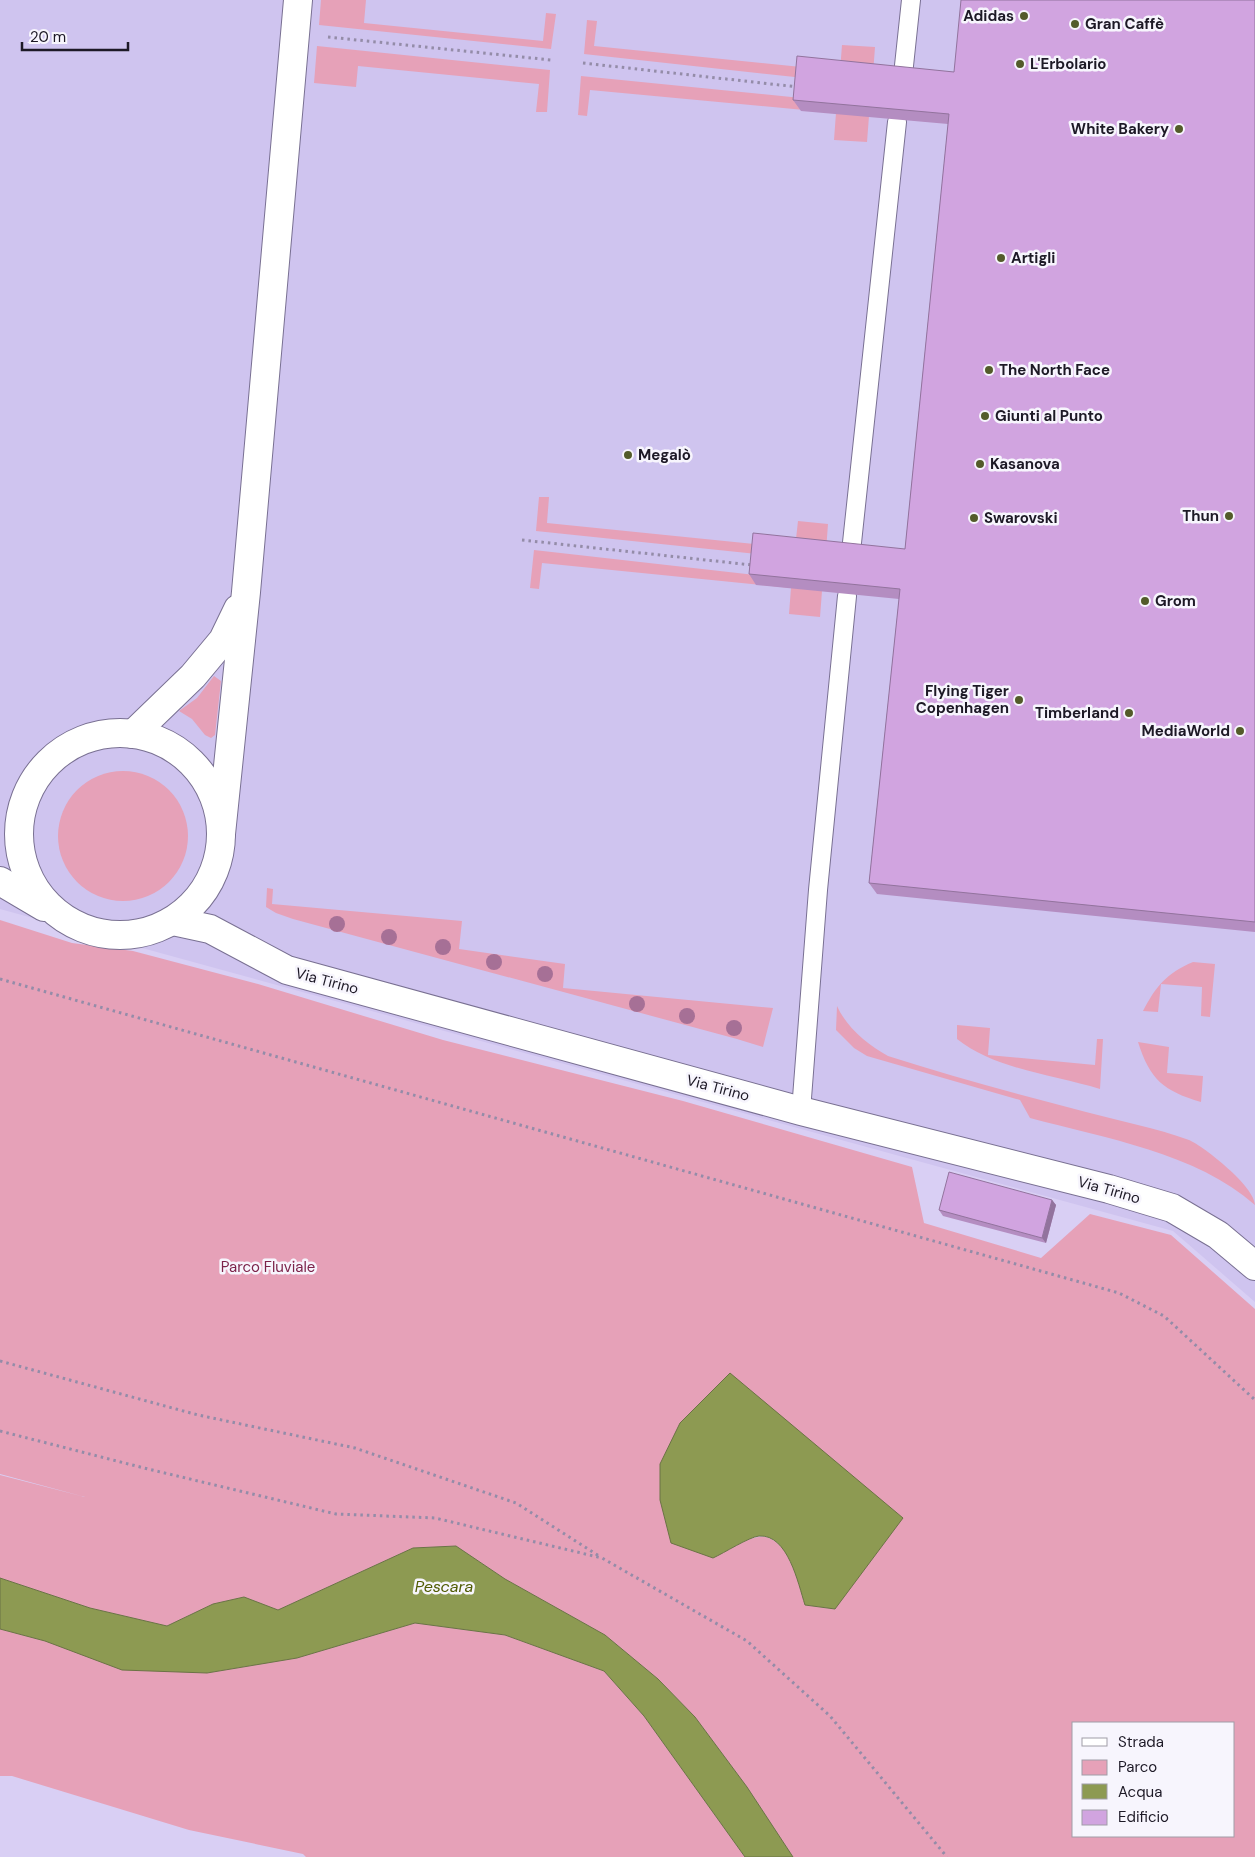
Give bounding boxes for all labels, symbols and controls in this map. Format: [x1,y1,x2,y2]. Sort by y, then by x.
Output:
place label: Adidas [963,6,1014,26]
marker: Adidas [1018,10,1030,22]
place label: Gran Caffè [1085,14,1164,34]
marker: Gran Caffè [1069,18,1081,30]
scale bar [22,20,129,52]
text: 20 m [30,27,66,47]
place label: L'Erbolario [1030,54,1106,74]
marker: L'Erbolario [1014,58,1026,70]
place label: White Bakery [1071,119,1169,139]
marker: White Bakery [1173,123,1185,135]
place label: Artigli [1011,248,1055,268]
marker: Artigli [995,252,1007,264]
place label: The North Face [999,360,1110,380]
marker: The North Face [983,364,995,376]
place label: Giunti al Punto [995,406,1103,426]
marker: Giunti al Punto [979,410,991,422]
place label: Megalò [638,445,691,465]
marker: Megalò [622,449,634,461]
place label: Kasanova [990,454,1060,474]
marker: Kasanova [974,458,986,470]
place label: Thun [1182,506,1219,526]
place label: Swarovski [984,508,1058,528]
marker: Thun [1223,510,1235,522]
marker: Swarovski [968,512,980,524]
place label: Grom [1155,591,1196,611]
marker: Grom [1139,595,1151,607]
place label: Flying Tiger Copenhagen [916,681,1009,718]
marker: Flying Tiger Copenhagen [1013,694,1025,706]
place label: Timberland [1035,703,1119,723]
marker: Timberland [1123,707,1135,719]
place label: MediaWorld [1141,721,1230,741]
marker: MediaWorld [1234,725,1246,737]
street label: Via Tirino [293,963,361,999]
street label: Via Tirino [684,1070,752,1106]
street label: Via Tirino [1075,1172,1143,1209]
park label: Parco Fluviale [221,1257,315,1277]
water label: Pescara [415,1576,474,1597]
legend [1072,1722,1235,1837]
text: Strada [1118,1732,1164,1752]
text: Parco [1118,1757,1157,1777]
text: Acqua [1118,1782,1162,1802]
text: Edificio [1118,1807,1169,1827]

